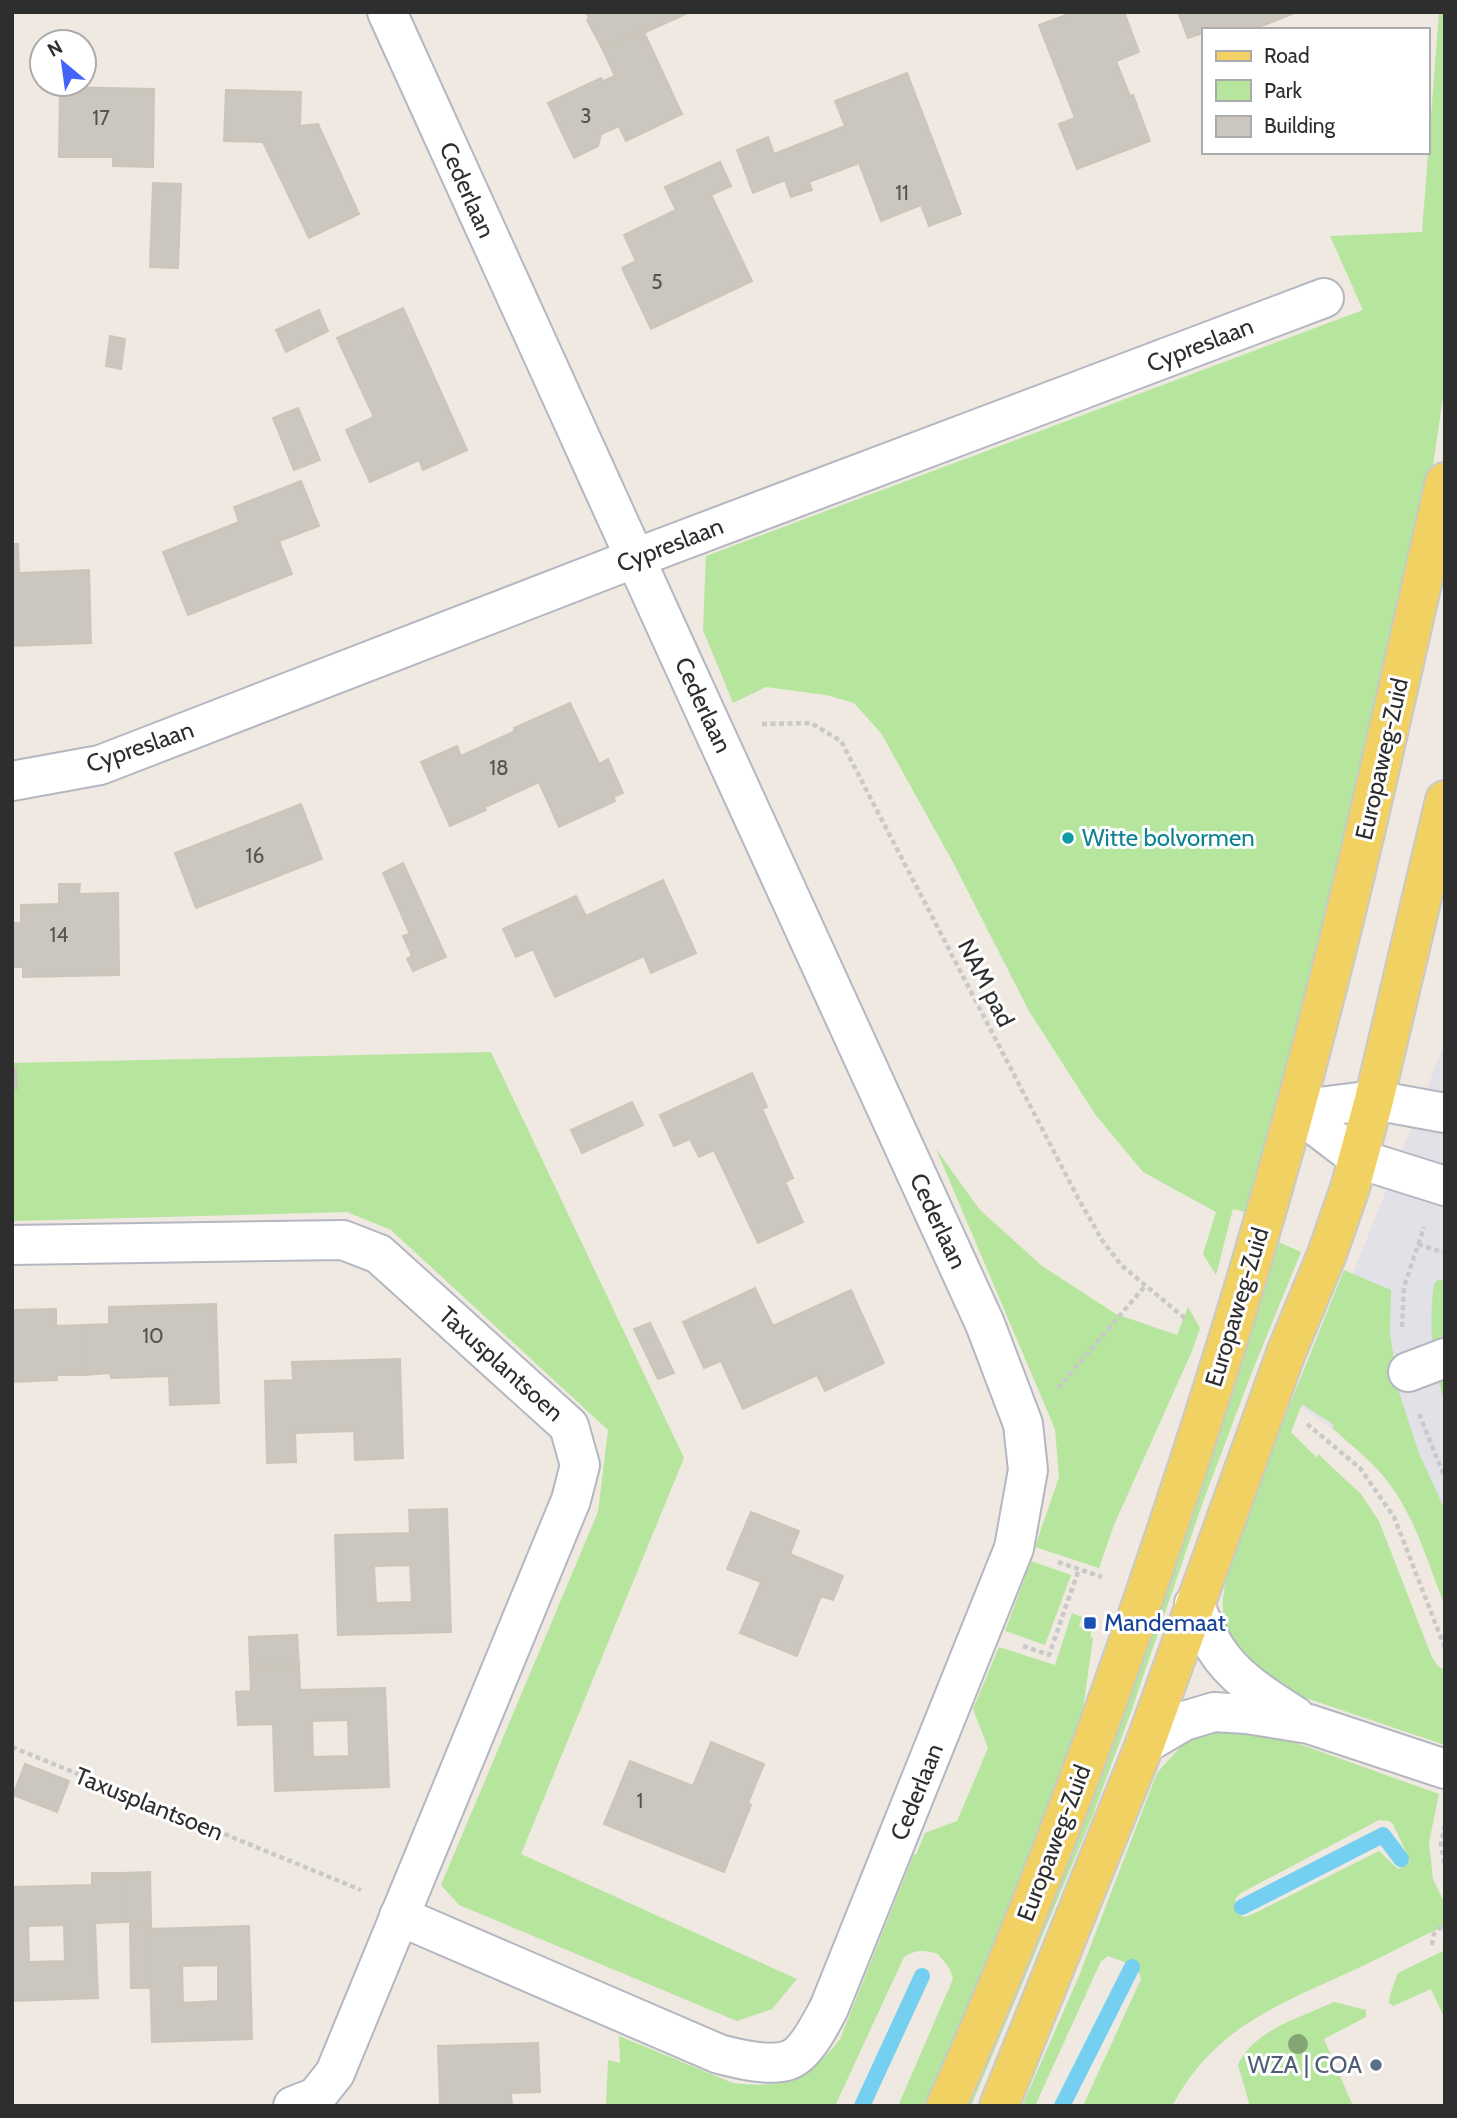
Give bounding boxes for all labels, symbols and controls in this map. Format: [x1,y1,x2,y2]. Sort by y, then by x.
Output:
north arrow [28,28,98,98]
legend [1202,28,1429,154]
text: N [44,35,66,62]
text: Road [1264,43,1310,68]
text: Park [1264,78,1302,103]
house number: 3 [580,103,592,128]
house number: 17 [92,105,110,130]
text: Building [1264,113,1336,138]
street label: Cederlaan [433,137,501,242]
house number: 11 [895,180,909,205]
house number: 5 [651,269,663,294]
street label: Cypreslaan [1142,311,1257,378]
street label: Cypreslaan [612,511,727,578]
street label: Cederlaan [669,652,738,757]
street label: Europaweg-Zuid [1349,675,1414,843]
street label: Cypreslaan [82,715,197,778]
house number: 18 [489,755,509,780]
place label: Witte bolvormen [1082,823,1255,852]
marker: Witte bolvormen [1060,830,1076,846]
house number: 16 [246,843,264,868]
house number: 14 [50,922,68,947]
street label: NAM pad [952,934,1021,1032]
street label: Cederlaan [904,1168,973,1273]
street label: Europaweg-Zuid [1199,1224,1275,1390]
street label: Taxusplantsoen [433,1300,570,1427]
house number: 10 [142,1323,164,1348]
place label: Mandemaat [1104,1608,1226,1637]
marker: Mandemaat [1082,1615,1098,1631]
street label: Cederlaan [884,1739,949,1845]
street label: Taxusplantsoen [71,1761,228,1846]
street label: Europaweg-Zuid [1010,1761,1097,1925]
house number: 1 [637,1788,643,1813]
place label: WZA | COA [1248,2050,1362,2079]
marker: WZA | COA [1368,2057,1384,2073]

